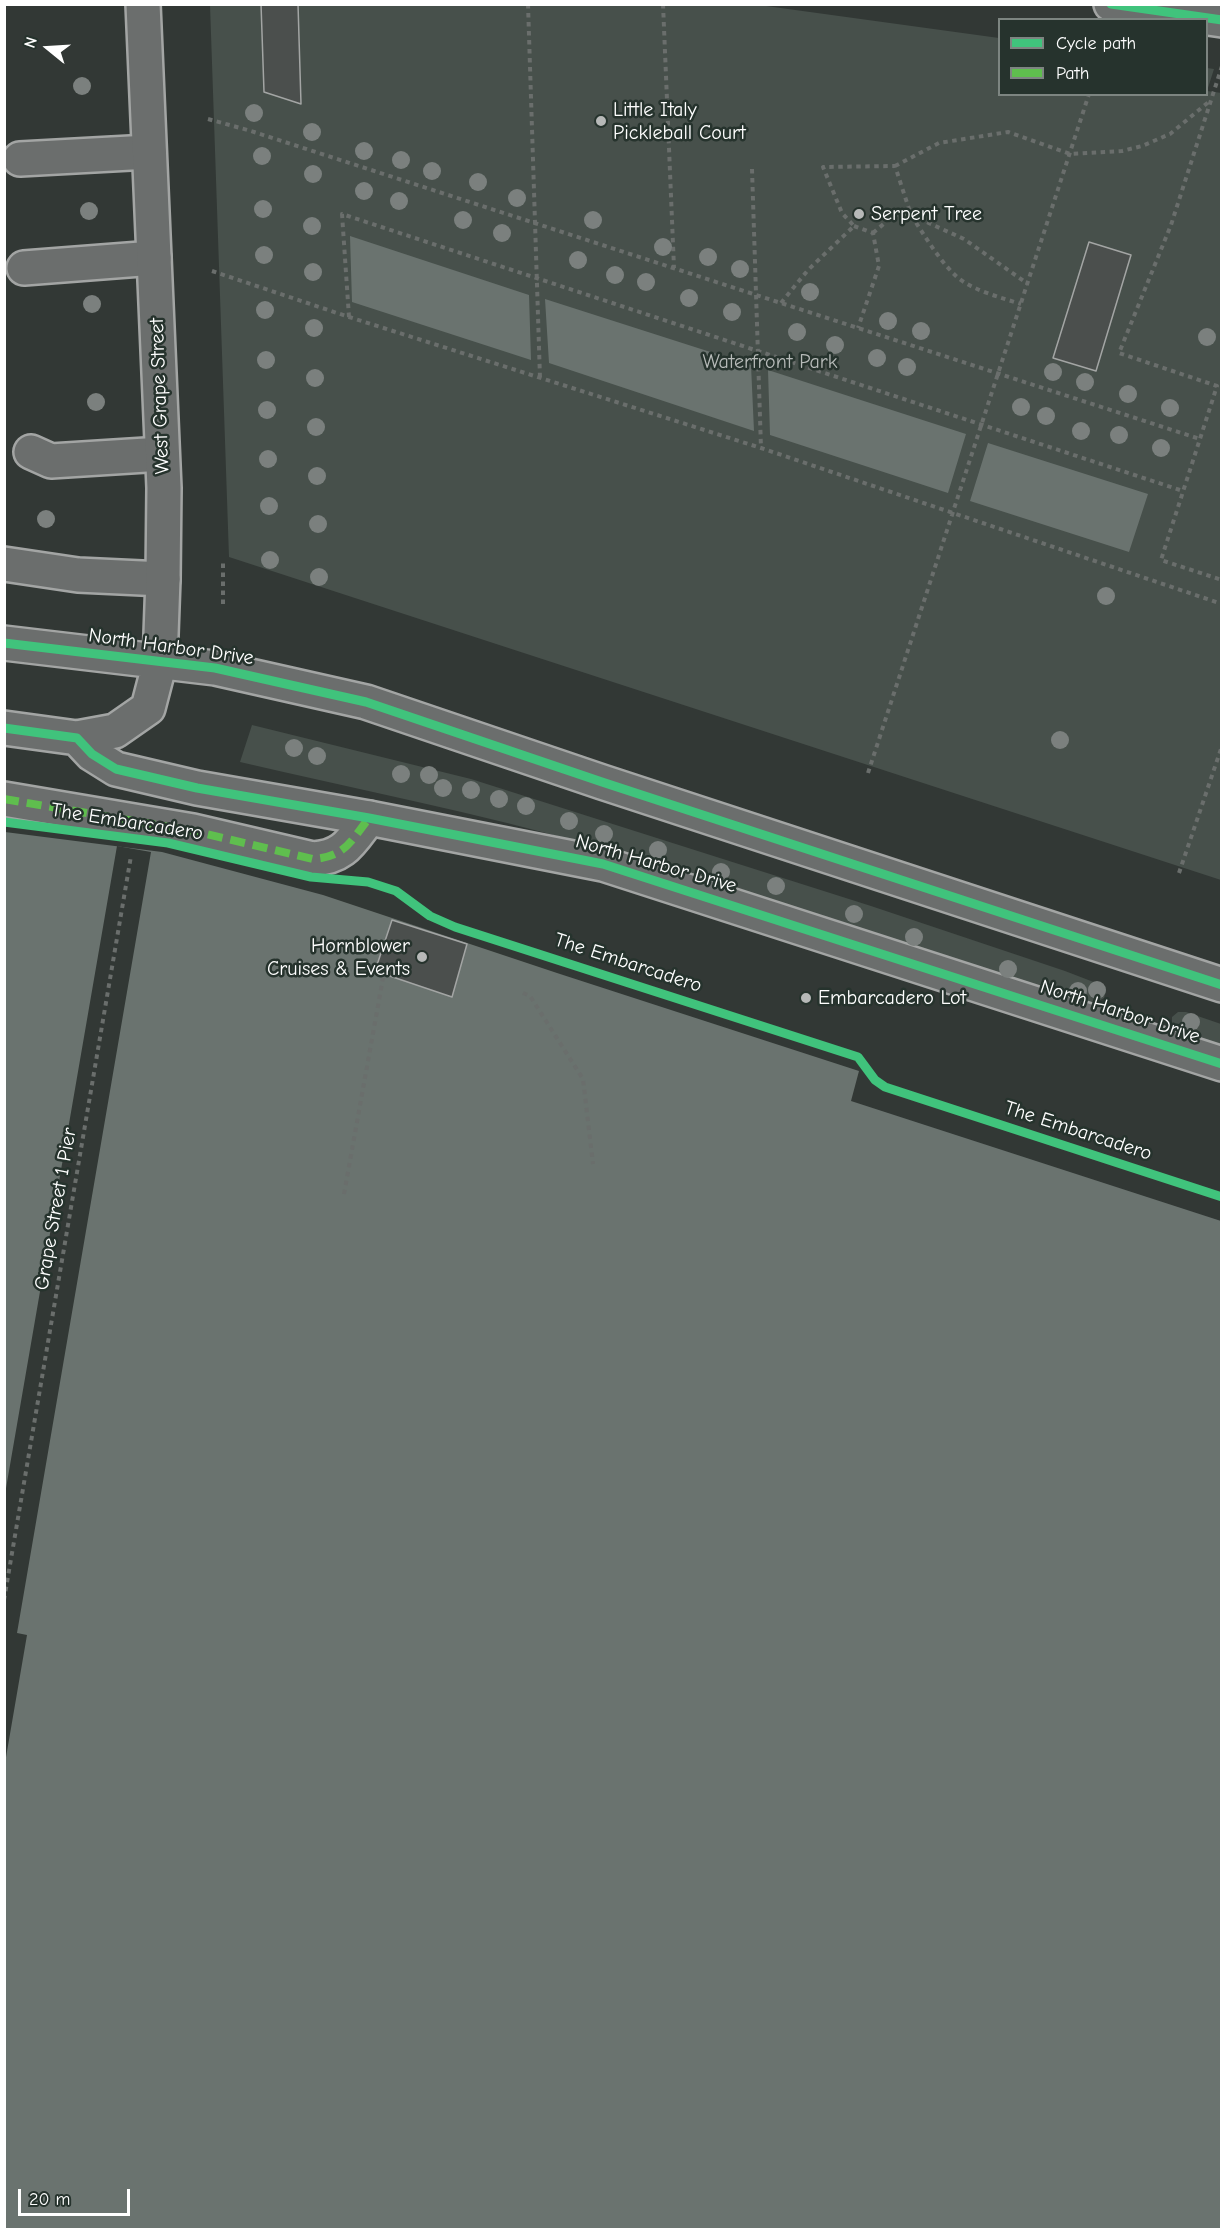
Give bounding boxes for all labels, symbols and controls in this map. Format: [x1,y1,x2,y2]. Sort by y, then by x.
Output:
north arrow [18,18,78,78]
legend [998,18,1208,96]
text: Cycle path [1056,33,1136,54]
text: N [21,35,41,50]
text: Path [1056,63,1089,84]
place label: Little Italy Pickleball Court [613,98,746,145]
marker: Little Italy Pickleball Court [594,114,608,128]
place label: Serpent Tree [871,202,982,226]
marker: Serpent Tree [852,207,866,221]
street label: West Grape Street [145,317,175,475]
park label: Waterfront Park [703,350,837,374]
street label: North Harbor Drive [87,624,255,670]
street label: The Embarcadero [49,798,205,846]
street label: North Harbor Drive [573,830,739,898]
street label: The Embarcadero [551,928,705,998]
place label: Hornblower Cruises & Events [267,934,410,981]
marker: Hornblower Cruises & Events [415,950,429,964]
street label: North Harbor Drive [1037,975,1203,1049]
place label: Embarcadero Lot [818,986,966,1010]
marker: Embarcadero Lot [799,991,813,1005]
street label: The Embarcadero [1001,1096,1155,1166]
street label: Grape Street 1 Pier [30,1126,82,1292]
scale bar [21,2177,134,2215]
text: 20 m [29,2189,70,2210]

